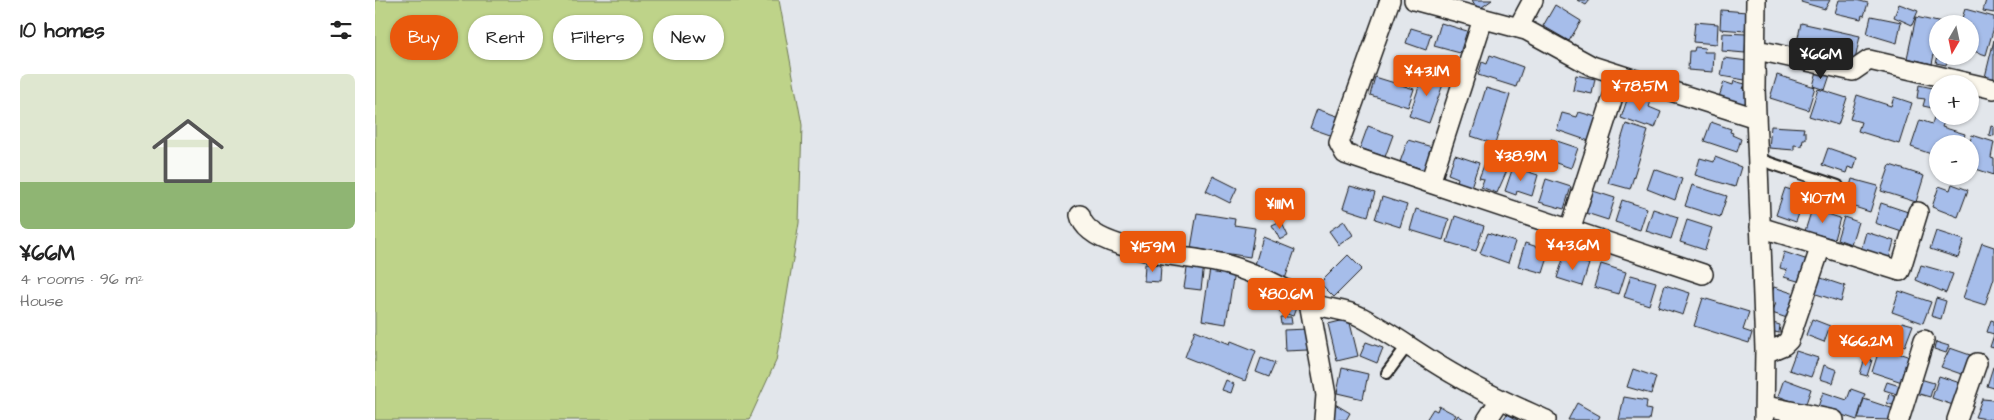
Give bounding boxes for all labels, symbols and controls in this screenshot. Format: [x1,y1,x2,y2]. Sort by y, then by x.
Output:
chip: Buy [390,15,458,60]
chip: Rent [468,15,543,60]
chip: Filters [553,15,643,60]
chip: New [653,15,724,60]
north arrow [1929,15,1979,65]
map controls [1929,15,1979,185]
text: 10 homes [20,16,105,45]
icon: filters [327,16,355,44]
pin: ¥66M [1791,38,1851,80]
text: ¥66M [1800,43,1842,65]
pin: ¥43.1M [1386,54,1468,97]
text: ¥43.1M [1404,60,1450,82]
pin: ¥78.5M [1599,70,1681,112]
text: ¥78.5M [1612,75,1668,97]
button: + [1929,75,1979,125]
icon: home [143,106,233,196]
button: − [1929,135,1979,185]
pin: ¥38.9M [1480,140,1562,182]
text: ¥38.9M [1495,145,1547,167]
pin: ¥107M [1788,182,1858,224]
text: ¥107M [1801,187,1845,209]
pin: ¥111M [1245,188,1315,230]
text: ¥111M [1266,193,1294,215]
pin: ¥43.6M [1532,228,1614,271]
pin: ¥159M [1118,230,1188,273]
text: ¥43.6M [1546,234,1600,256]
text: ¥159M [1131,236,1175,258]
text: ¥66M [20,239,75,268]
text: 4 rooms · 96 m² [20,268,144,290]
pin: ¥80.6M [1245,278,1327,320]
text: ¥80.6M [1259,283,1313,305]
text: House [20,290,64,312]
pin: ¥66.2M [1825,324,1907,367]
text: ¥66.2M [1839,330,1893,352]

